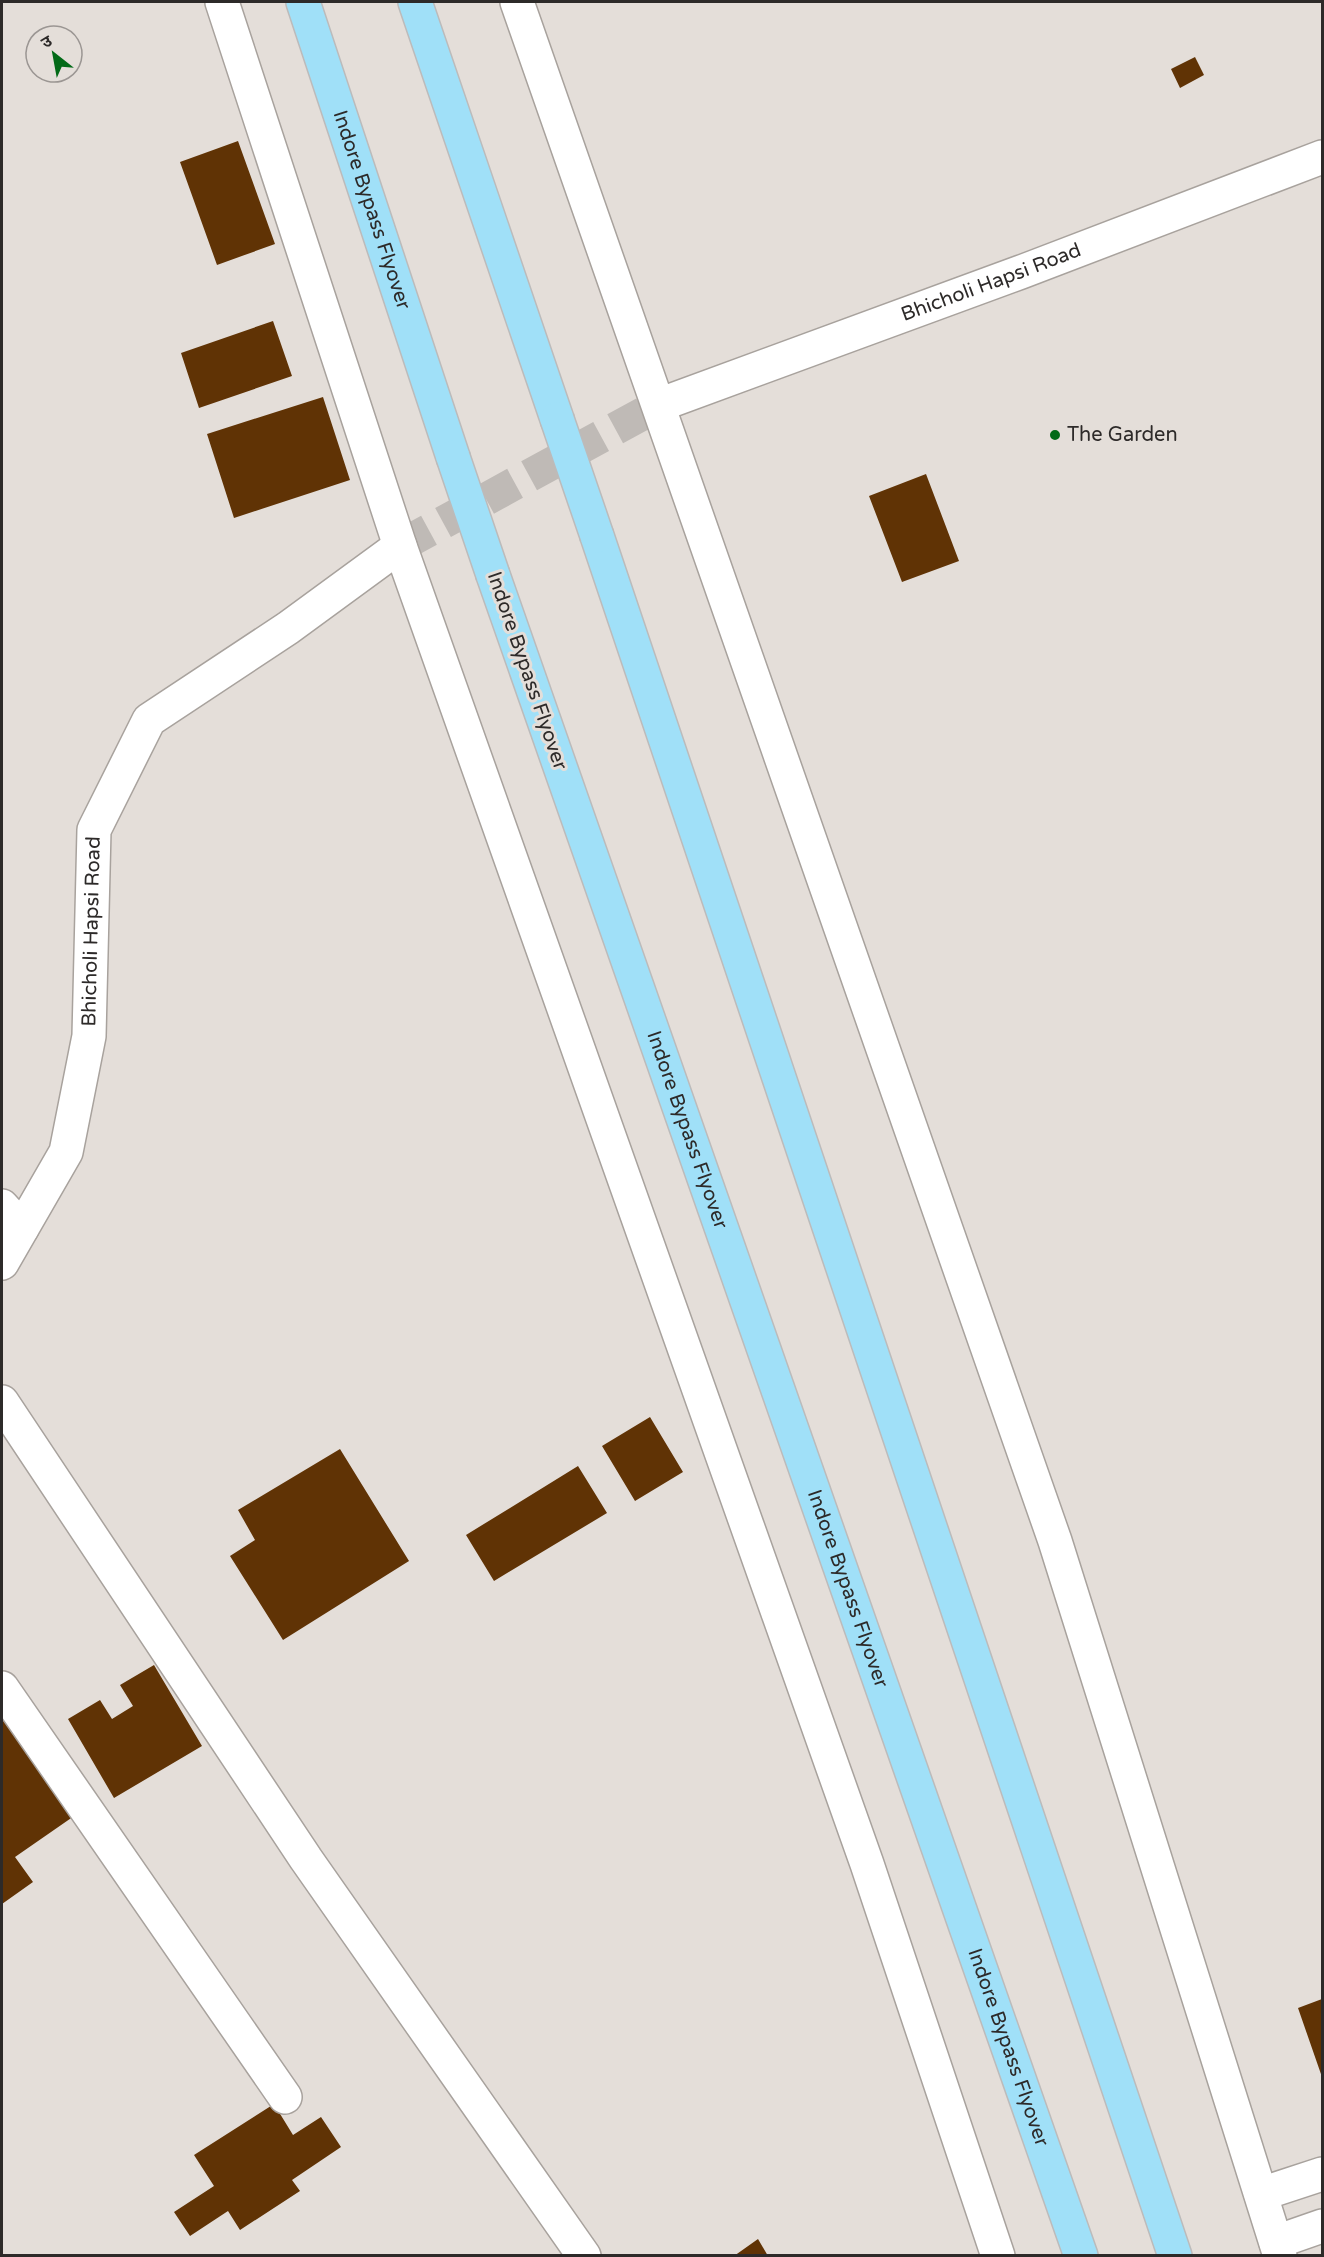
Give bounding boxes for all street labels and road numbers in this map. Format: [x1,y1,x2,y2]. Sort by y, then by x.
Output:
street label: Indore Bypass Flyover [328,107,416,313]
street label: Bhicholi Hapsi Road [898,238,1085,327]
street label: Indore Bypass Flyover [482,569,572,774]
street label: Bhicholi Hapsi Road [77,836,106,1027]
street label: Indore Bypass Flyover [641,1028,733,1233]
street label: Indore Bypass Flyover [802,1487,893,1691]
street label: Indore Bypass Flyover [962,1945,1054,2150]

